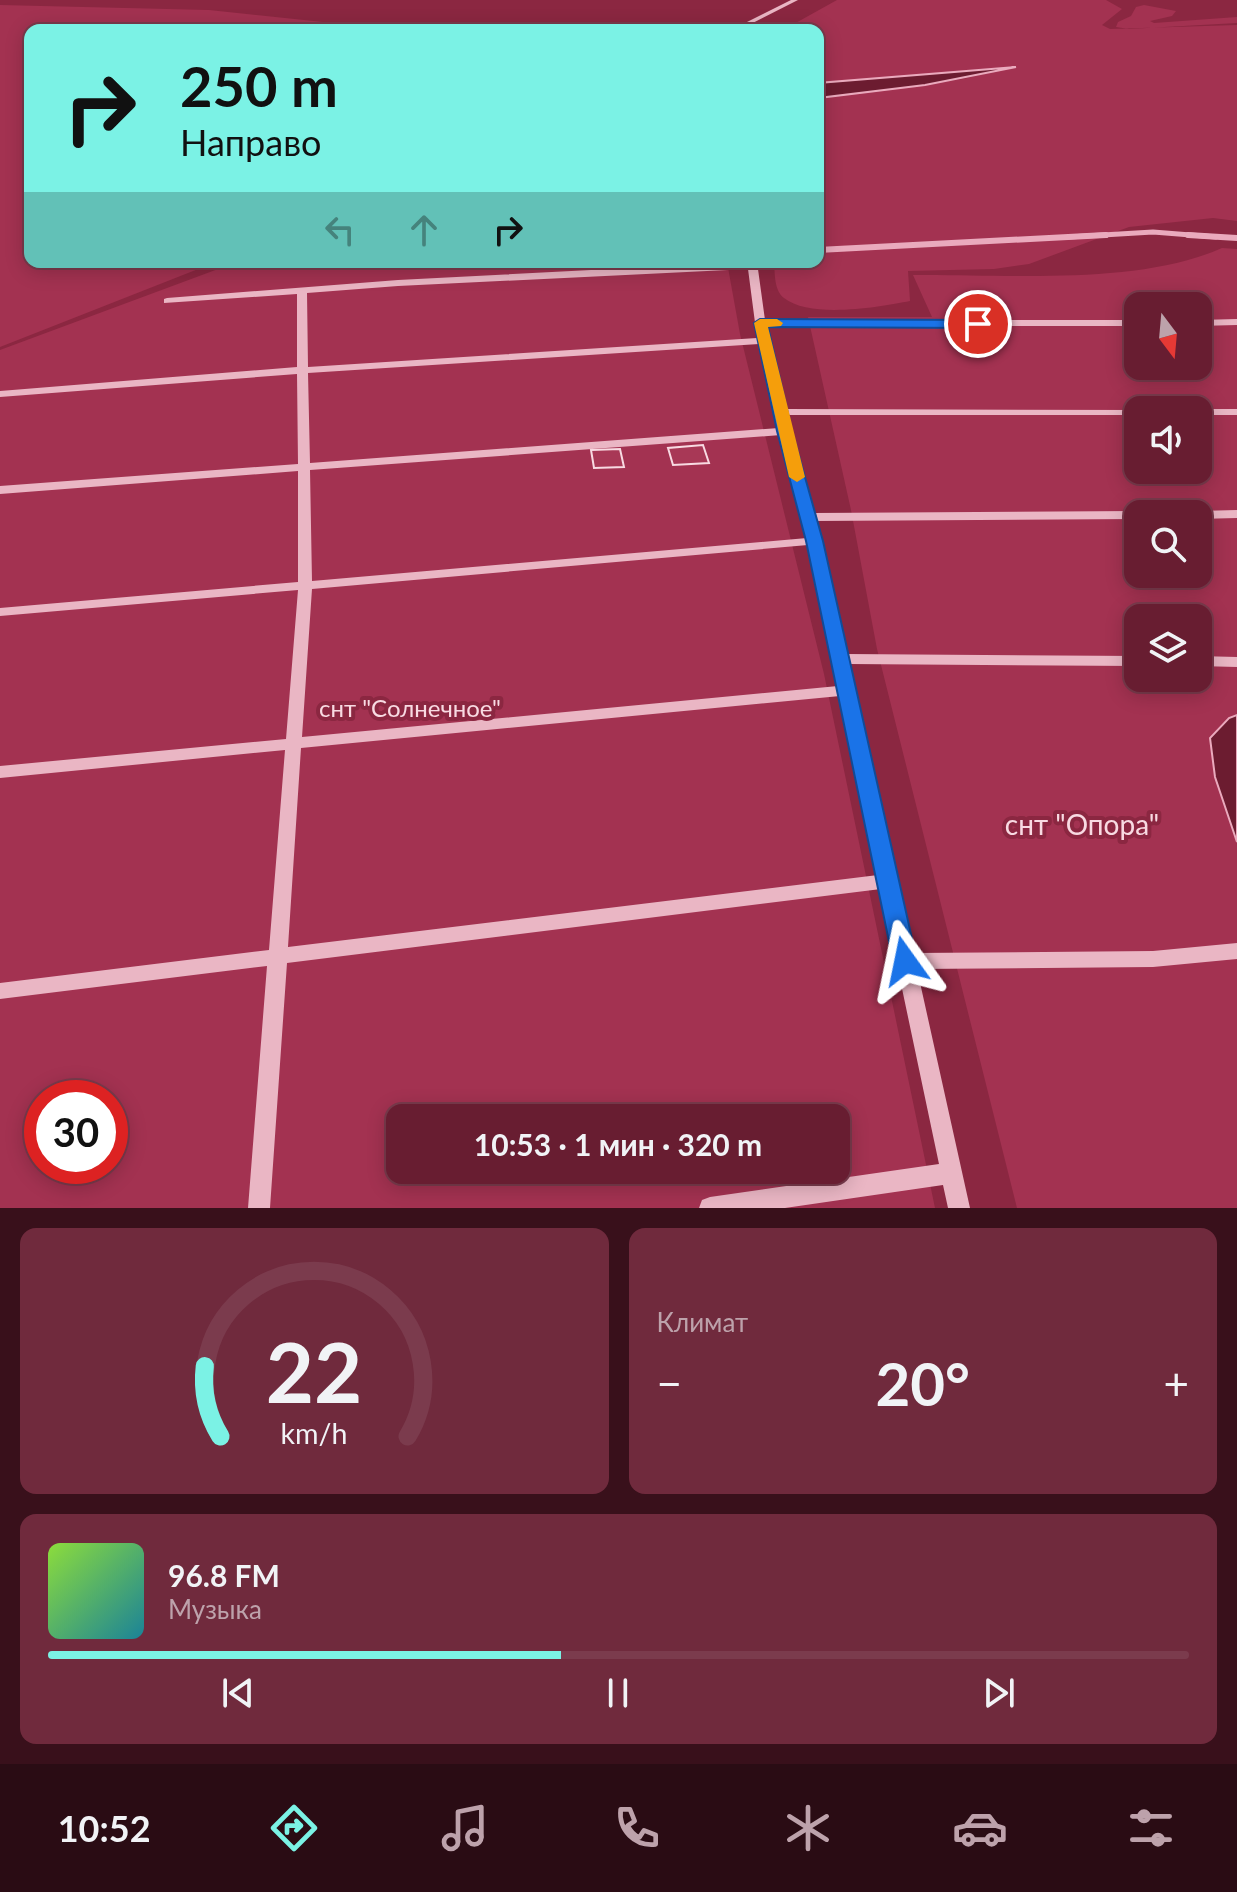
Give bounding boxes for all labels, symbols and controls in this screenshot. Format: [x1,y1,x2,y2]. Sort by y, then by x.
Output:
text: 250 m [180,52,338,119]
icon: right [48,56,152,160]
text: Направо [180,120,321,164]
icon: left [318,208,362,252]
icon: ahead [402,208,446,252]
icon: right [486,208,530,252]
pin [944,290,1012,358]
north arrow [1124,292,1212,380]
map controls [1124,292,1212,692]
icon: arrive [956,302,1000,346]
button: sound [1124,396,1212,484]
button: search [1124,500,1212,588]
button: layers [1124,604,1212,692]
park label: снт "Солнечное" [319,693,501,722]
park label: снт "Опора" [1005,807,1159,841]
position arrow [863,919,947,1003]
speed limit sign: 30 [24,1080,128,1184]
text: 10:53 · 1 мин · 320 m [474,1126,762,1162]
text: Климат [657,1306,748,1338]
text: 22 [266,1321,363,1421]
text: 20° [875,1347,970,1419]
text: − [657,1357,682,1409]
text: + [1163,1357,1189,1409]
text: km/h [281,1416,348,1450]
text: 96.8 FM [168,1557,280,1593]
text: Музыка [168,1593,262,1625]
icon: previous [216,1671,260,1715]
icon: pause [596,1671,640,1715]
icon: next [977,1671,1021,1715]
icon: directions [266,1800,322,1856]
icon: music [437,1800,493,1856]
icon: phone [609,1800,665,1856]
icon: climate [780,1800,836,1856]
icon: car [952,1800,1008,1856]
icon: filters [1123,1800,1179,1856]
text: 10:52 [58,1806,151,1850]

